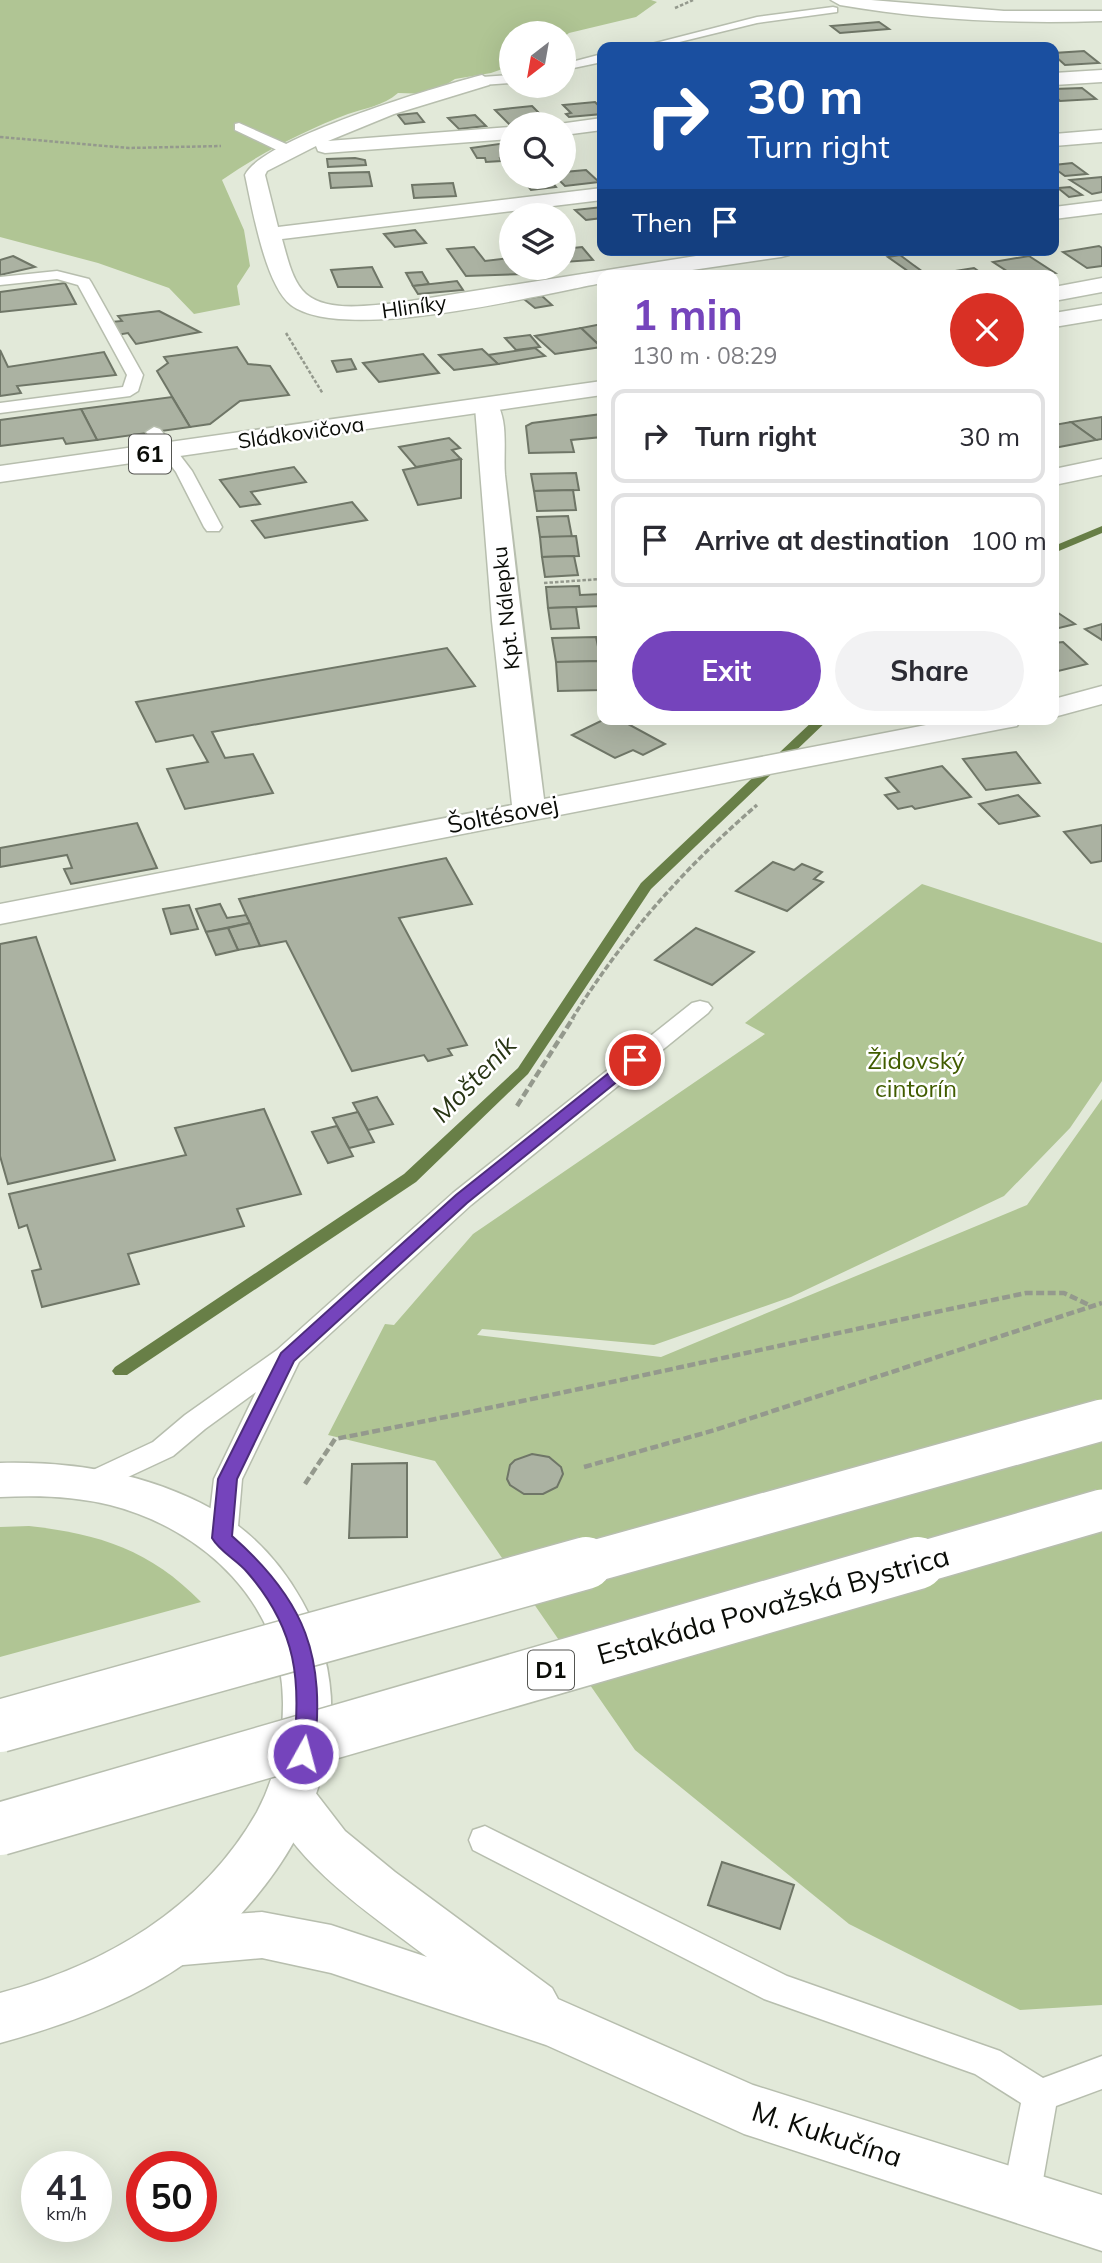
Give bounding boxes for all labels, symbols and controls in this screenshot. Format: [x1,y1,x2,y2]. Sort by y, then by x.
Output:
north arrow [499,21,576,98]
map controls [499,21,576,280]
text: 30 m [747,65,863,126]
icon: right [632,70,723,161]
button: search [499,112,576,189]
text: Turn right [747,126,890,166]
button: layers [499,203,576,280]
icon: arrive [706,203,744,241]
text: Then [632,206,692,239]
text: 1 min [632,288,743,341]
street label: Hliníky [380,289,448,323]
button: close [950,293,1024,367]
text: 130 m · 08:29 [632,341,777,370]
street label: Sládkovičova [236,410,366,454]
icon: right [636,417,674,455]
text: Turn right [695,420,816,453]
text: 30 m [959,420,1020,453]
road number: 61 [129,435,171,474]
icon: arrive [636,521,674,559]
text: Arrive at destination [695,524,950,557]
text: 100 m [971,524,1047,557]
street label: Kpt. Nálepku [486,545,524,671]
button: Exit [632,631,821,711]
button: Share [835,631,1024,711]
street label: Šoltésovej [445,789,561,839]
water label: Mošteník [424,1028,523,1129]
pin [605,1030,665,1090]
icon: arrive [616,1041,654,1079]
park label: Židovský cintorín [867,1045,965,1103]
street label: Estakáda Považská Bystrica [593,1537,953,1672]
road number: D1 [528,1651,574,1690]
position arrow [266,1717,340,1791]
street label: M. Kukučína [748,2093,907,2174]
speed limit sign: 50 [126,2151,217,2242]
text: 41 [45,2165,88,2209]
text: km/h [46,2202,87,2225]

